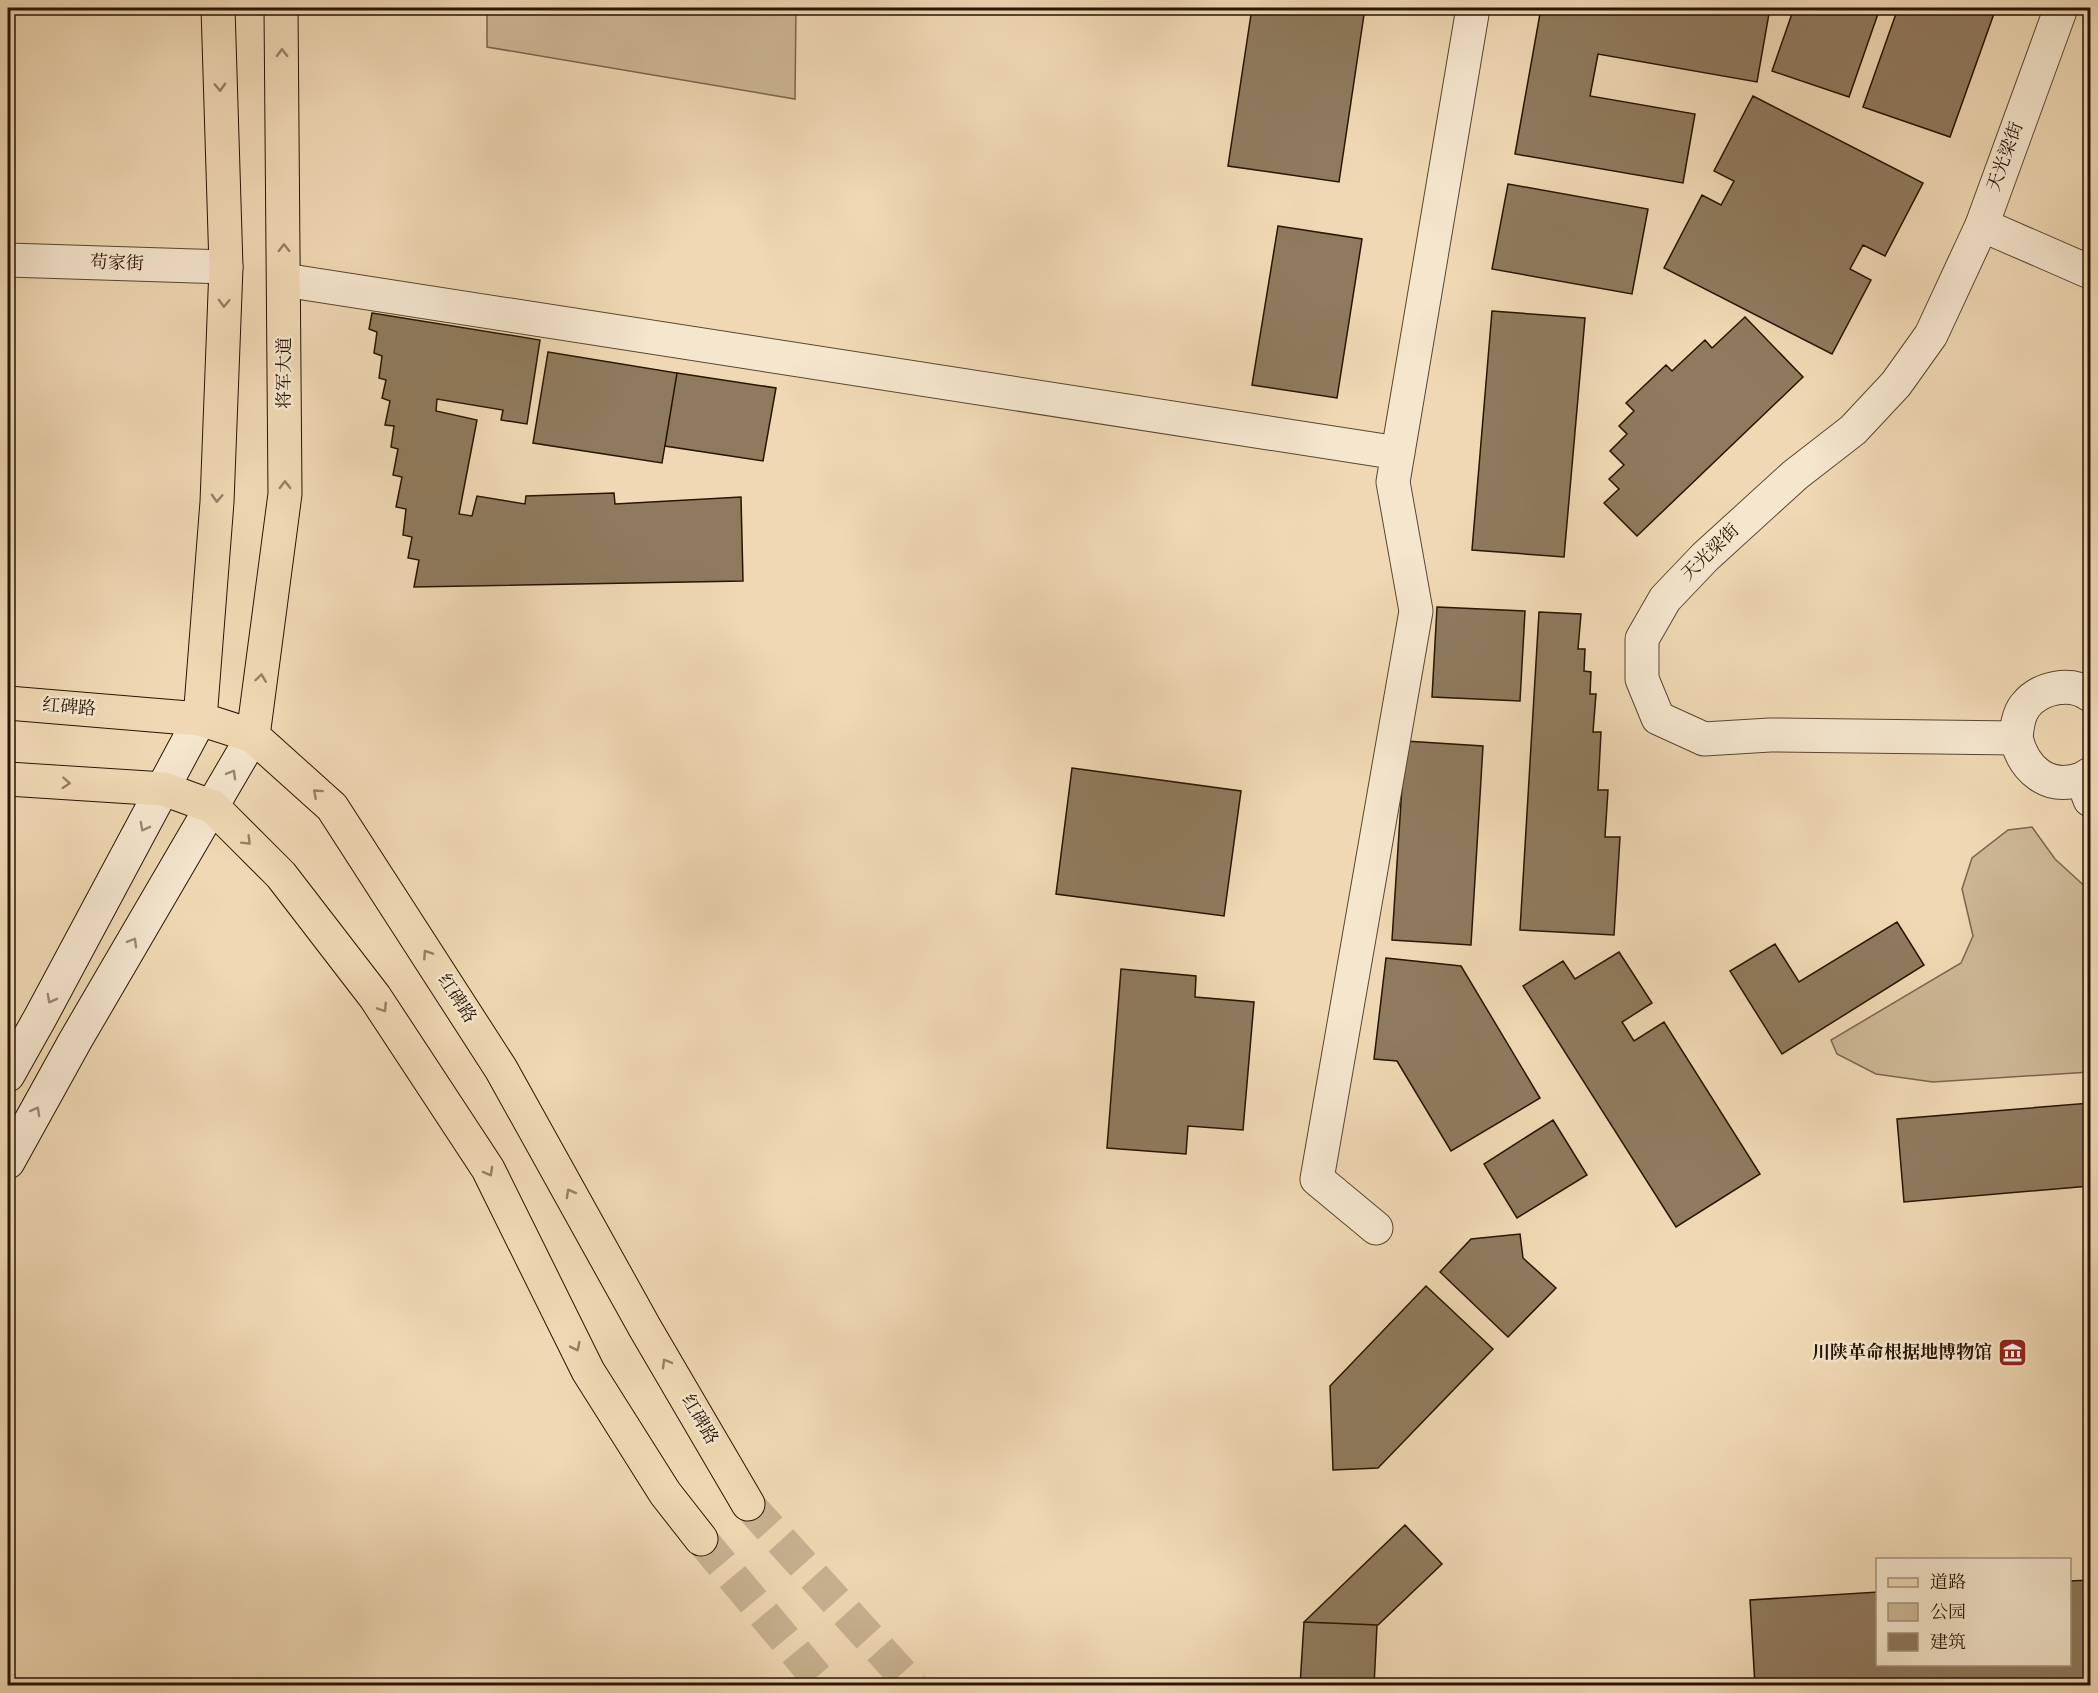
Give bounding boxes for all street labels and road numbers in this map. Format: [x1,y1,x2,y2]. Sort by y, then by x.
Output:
street label: 天光梁街 [1982,119,2030,195]
street label: 苟家街 [90,251,144,277]
street label: 将军大道 [273,337,298,409]
street label: 天光梁街 [1676,519,1746,587]
street label: 红碑路 [41,693,97,723]
street label: 红碑路 [431,970,481,1028]
street label: 红碑路 [675,1390,723,1450]

